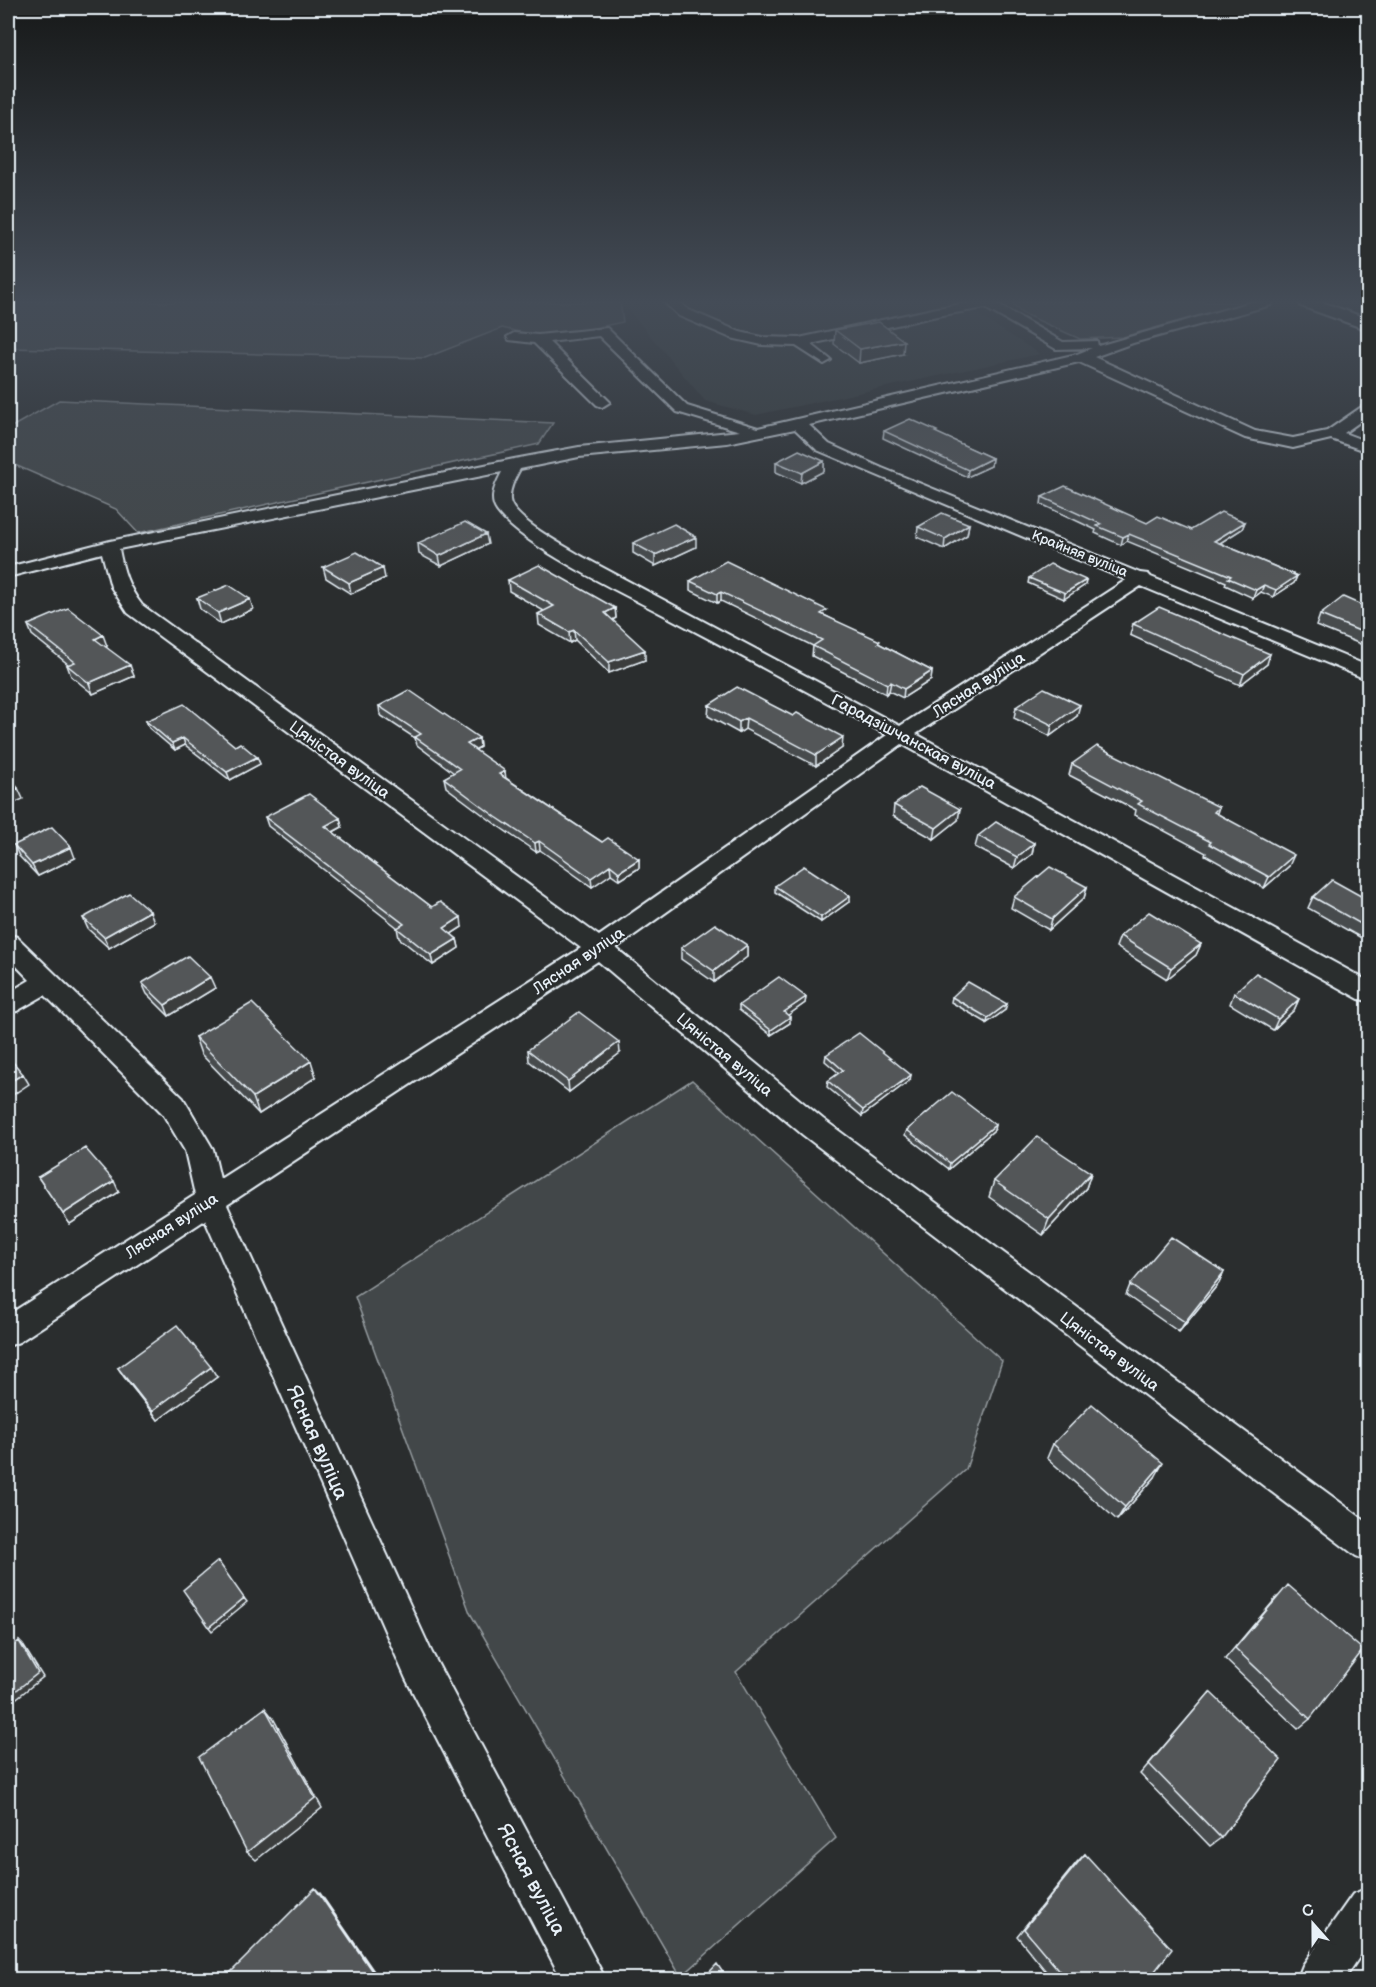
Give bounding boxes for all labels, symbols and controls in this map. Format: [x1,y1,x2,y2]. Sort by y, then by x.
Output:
street label: Крайняя вуліца [1029,526,1131,581]
street label: Лясная вуліца [928,648,1029,723]
street label: Гарадзішчанская вуліца [828,691,999,794]
street label: Цяністая вуліца [285,717,393,803]
street label: Лясная вуліца [529,923,629,999]
street label: Цяністая вуліца [672,1009,776,1101]
street label: Лясная вуліца [121,1189,222,1264]
street label: Цяністая вуліца [1056,1309,1163,1396]
street label: Ясная вуліца [281,1381,353,1504]
street label: Ясная вуліца [492,1820,571,1940]
north arrow [1283,1894,1343,1954]
text: С [1300,1901,1317,1922]

